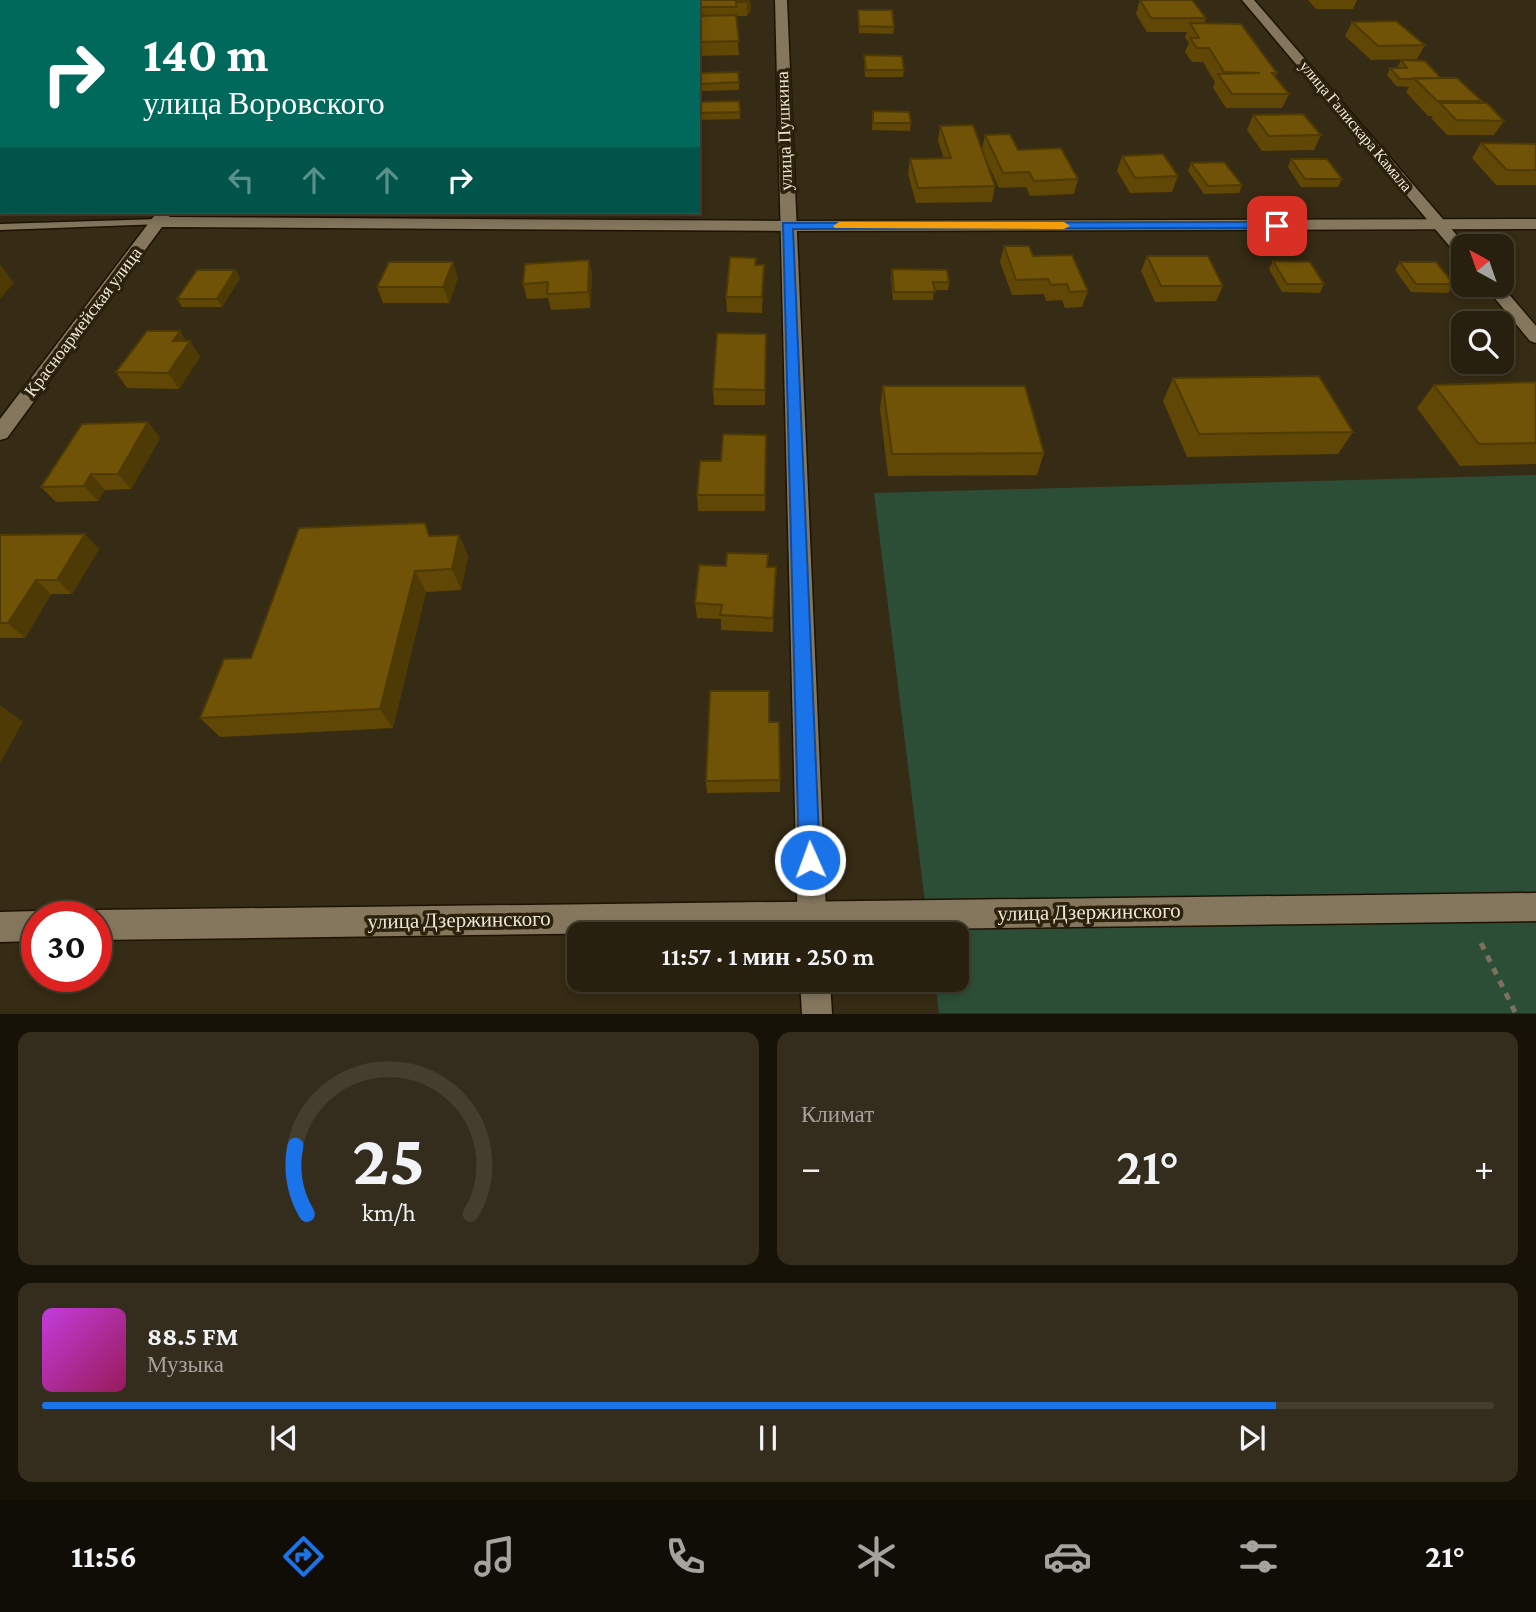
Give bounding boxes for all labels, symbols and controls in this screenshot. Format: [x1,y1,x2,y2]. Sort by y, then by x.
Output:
text: 140 m [143,27,268,82]
icon: right [28,28,119,119]
street label: улица Галискара Камала [1296,57,1416,195]
street label: улица Пушкина [772,71,796,191]
text: улица Воровского [143,85,385,121]
icon: left [222,161,260,199]
icon: ahead [295,161,333,199]
icon: ahead [368,161,406,199]
icon: right [441,161,479,199]
pin [1247,196,1307,256]
icon: arrive [1258,207,1296,245]
north arrow [1451,234,1514,298]
map controls [1451,234,1514,374]
street label: Красноармейская улица [20,243,146,401]
button: search [1451,311,1514,374]
position arrow [773,823,847,897]
street label: улица Дзержинского [997,898,1181,926]
speed limit sign: 30 [21,901,112,992]
street label: улица Дзержинского [367,906,551,934]
text: 11:57 · 1 мин · 250 m [662,942,874,971]
text: Климат [801,1101,874,1127]
text: 25 [352,1120,425,1201]
text: 21° [1116,1137,1179,1195]
text: − [801,1146,821,1188]
text: + [1474,1146,1494,1188]
text: km/h [362,1199,415,1226]
text: 88.5 FM [147,1322,238,1351]
text: Музыка [147,1351,224,1377]
icon: previous [265,1419,303,1457]
icon: pause [749,1419,787,1457]
icon: next [1233,1419,1271,1457]
icon: directions [279,1532,328,1581]
icon: music [470,1532,519,1581]
icon: phone [661,1532,710,1581]
icon: climate [852,1532,901,1581]
icon: car [1043,1532,1092,1581]
icon: filters [1234,1532,1283,1581]
text: 11:56 [71,1538,137,1574]
text: 21° [1425,1538,1465,1574]

